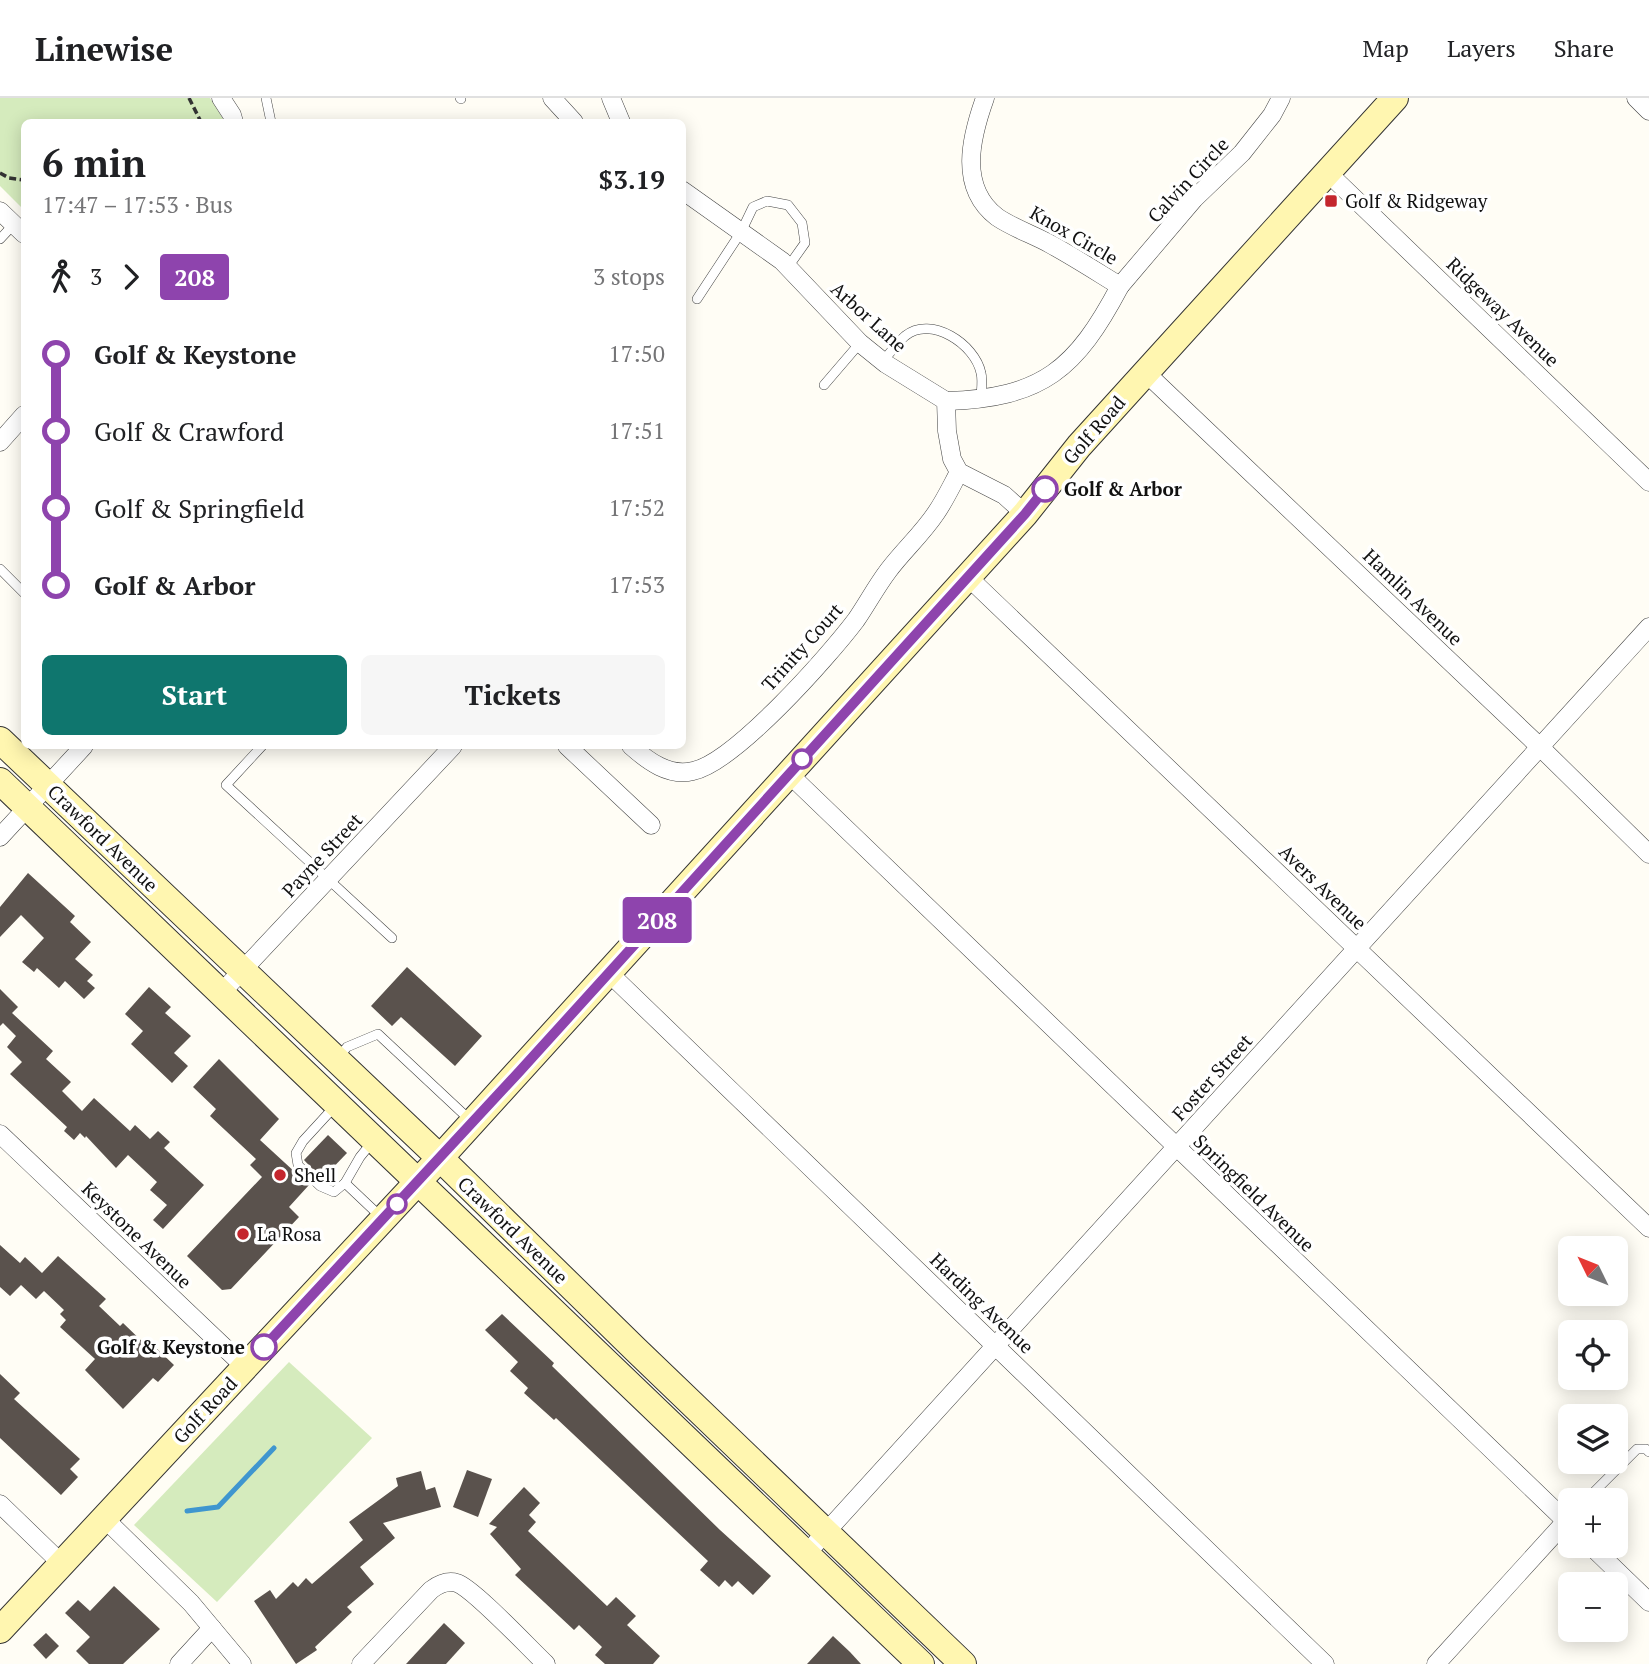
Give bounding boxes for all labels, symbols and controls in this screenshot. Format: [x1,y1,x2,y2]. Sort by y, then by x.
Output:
text: Linewise [35,27,173,70]
text: Map [1362,32,1409,64]
text: Layers [1447,32,1516,64]
text: Share [1554,32,1614,64]
street label: Calvin Circle [1142,132,1234,228]
text: 6 min [42,138,146,188]
text: $3.19 [599,162,665,196]
place label: Golf & Ridgeway [1345,188,1488,213]
text: 17:47 – 17:53 · Bus [42,189,233,220]
marker: Golf & Ridgeway [1323,193,1339,209]
street label: Knox Circle [1026,199,1123,270]
street label: Ridgeway Avenue [1442,251,1565,372]
icon: walk [42,258,80,296]
icon: forward [112,258,150,296]
text: 3 [90,261,102,292]
text: 208 [174,261,215,293]
text: 3 stops [593,261,665,292]
street label: Arbor Lane [826,276,913,357]
text: Golf & Keystone [94,337,296,371]
text: 17:50 [608,338,665,369]
street label: Golf Road [1057,390,1131,469]
text: Golf & Crawford [94,414,284,448]
text: 17:51 [608,415,665,446]
marker: Golf & Arbor [1032,476,1058,502]
place label: Golf & Arbor [1064,476,1183,501]
text: Golf & Springfield [94,491,305,525]
text: 17:52 [608,492,665,523]
street label: Hamlin Avenue [1358,543,1468,650]
text: Golf & Arbor [94,568,255,602]
text: 17:53 [608,569,665,600]
street label: Trinity Court [756,597,848,696]
button: Start [42,655,347,735]
button: Tickets [361,655,665,735]
unlabelled marker [792,749,812,769]
street label: Crawford Avenue [43,779,164,897]
street label: Payne Street [276,807,367,902]
street label: Avers Avenue [1274,839,1372,935]
line badge: 208 [617,897,697,943]
text: 208 [637,904,677,936]
street label: Foster Street [1166,1028,1257,1125]
street label: Springfield Avenue [1189,1128,1320,1257]
place label: Shell [294,1162,336,1187]
marker: Shell [272,1167,288,1183]
street label: Crawford Avenue [453,1171,574,1289]
street label: Keystone Avenue [77,1176,198,1293]
unlabelled marker [387,1194,407,1214]
place label: La Rosa [257,1221,322,1246]
marker: La Rosa [235,1226,251,1242]
north arrow [1558,1236,1628,1306]
map controls [1558,1236,1628,1642]
street label: Harding Avenue [925,1247,1039,1358]
button: locate [1558,1320,1628,1390]
place label: Golf & Keystone [97,1334,245,1359]
marker: Golf & Keystone [251,1334,277,1360]
street label: Golf Road [167,1371,242,1448]
button: layers [1558,1404,1628,1474]
button: + [1558,1488,1628,1558]
button: − [1558,1572,1628,1642]

